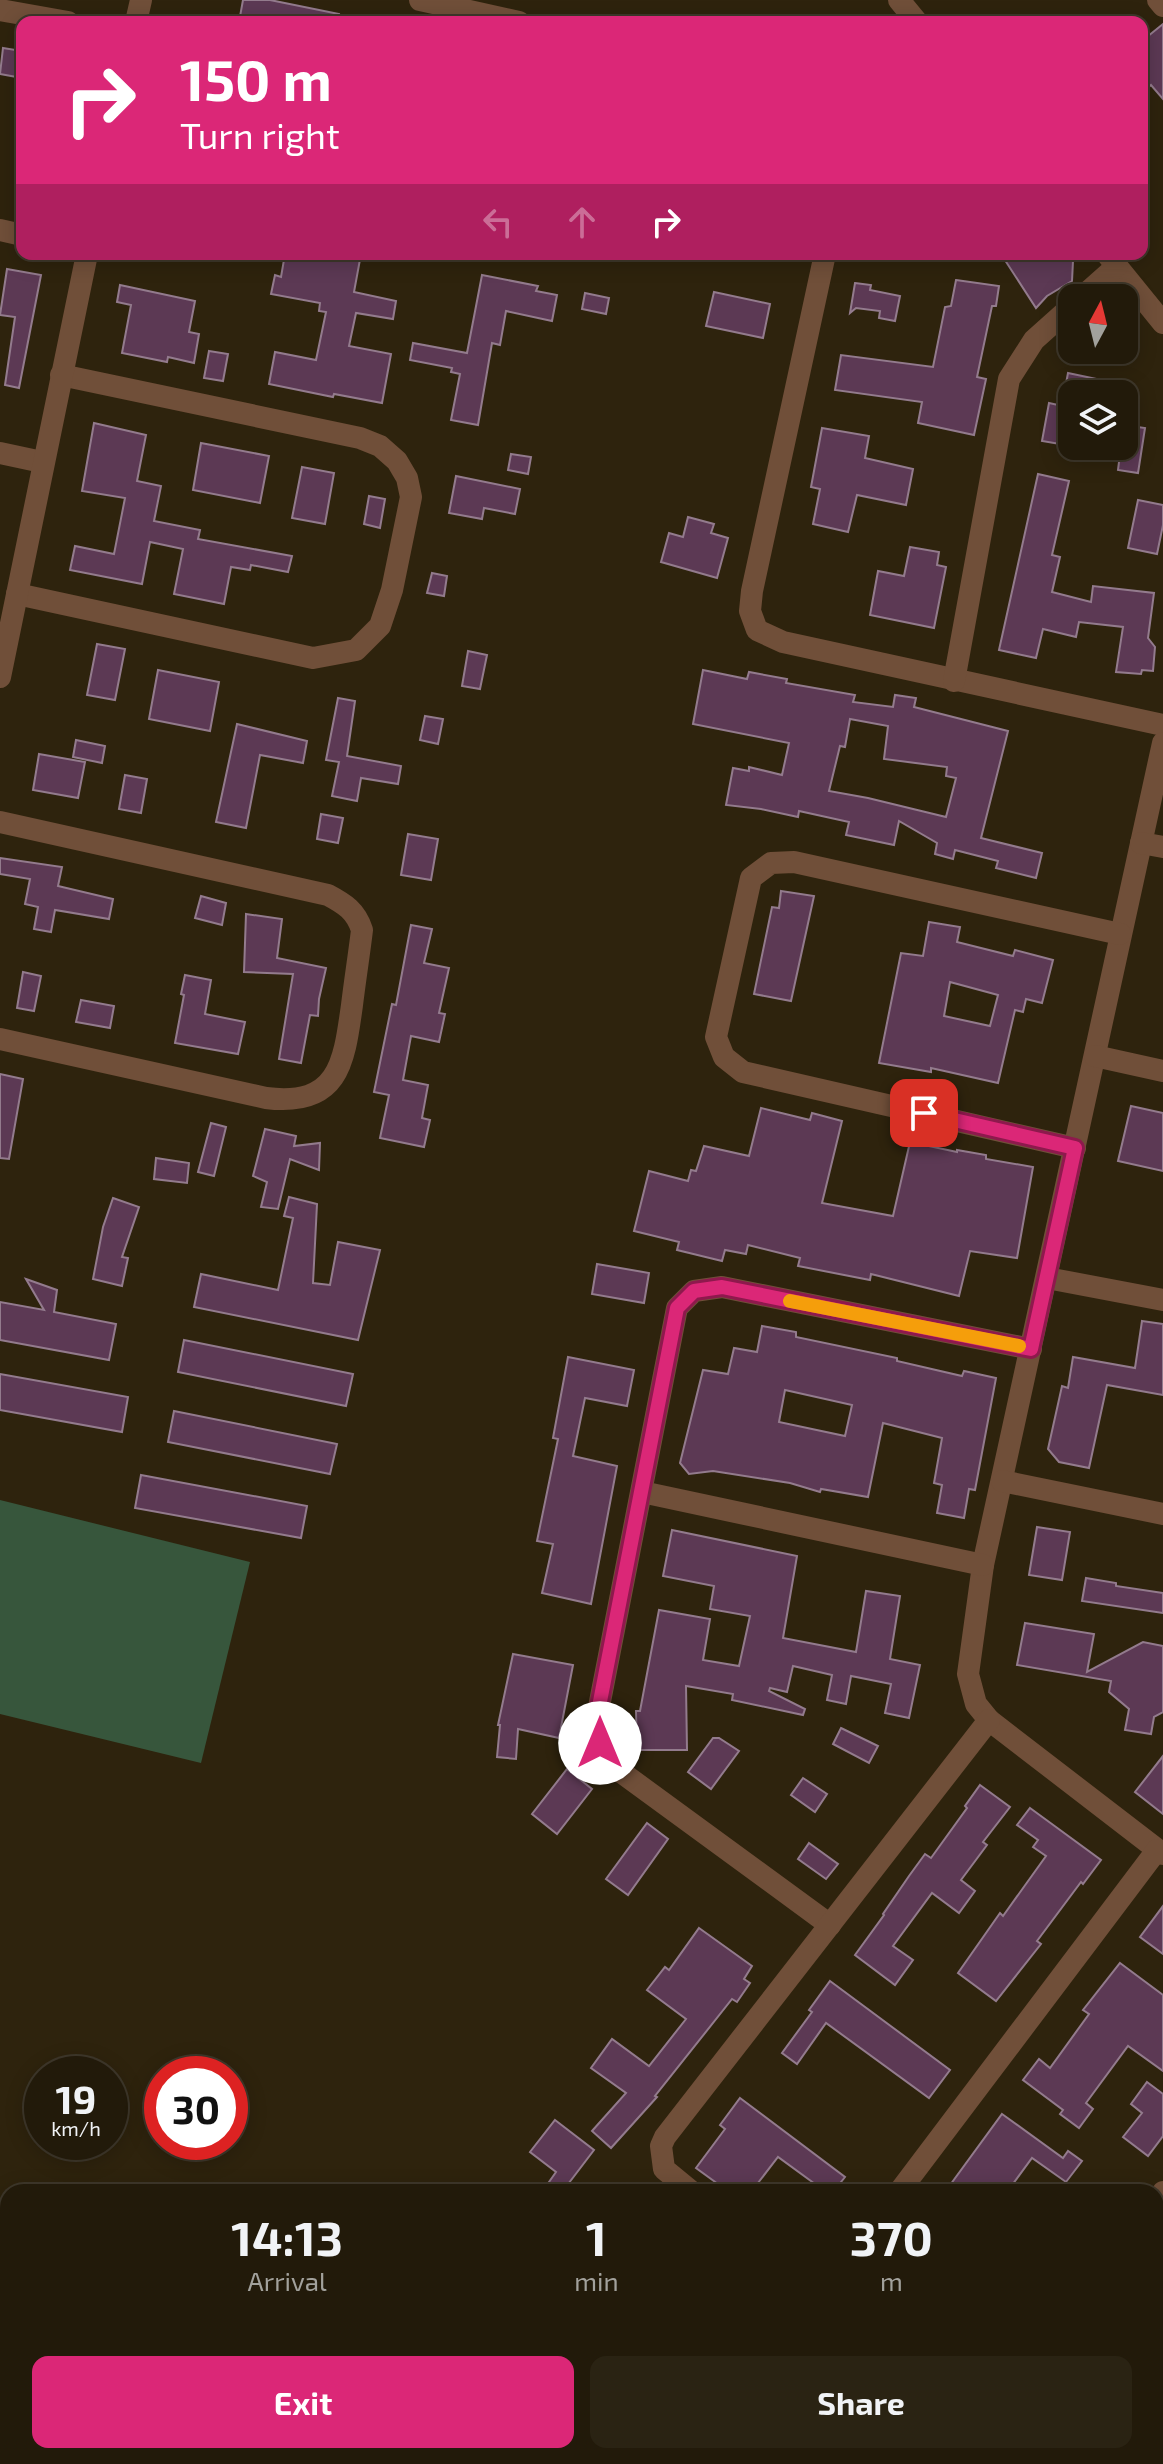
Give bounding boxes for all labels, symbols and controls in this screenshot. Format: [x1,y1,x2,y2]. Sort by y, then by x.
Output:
text: 150 m [180,45,332,112]
icon: right [48,48,152,152]
text: Turn right [180,113,340,156]
icon: left [476,200,520,244]
icon: ahead [560,200,604,244]
icon: right [644,200,688,244]
north arrow [1058,284,1138,364]
map controls [1058,284,1138,460]
button: layers [1058,380,1138,460]
pin [890,1079,958,1147]
icon: arrive [902,1091,946,1135]
position arrow [558,1701,642,1785]
speed limit sign: 30 [144,2056,248,2160]
text: 19 [56,2074,96,2122]
text: km/h [51,2116,101,2140]
text: 14:13 [231,2208,343,2266]
text: 1 [586,2208,607,2266]
text: 370 [850,2208,933,2266]
text: Arrival [248,2265,327,2296]
text: min [574,2265,619,2296]
text: m [880,2265,903,2296]
button: Exit [32,2356,574,2448]
button: Share [590,2356,1132,2448]

